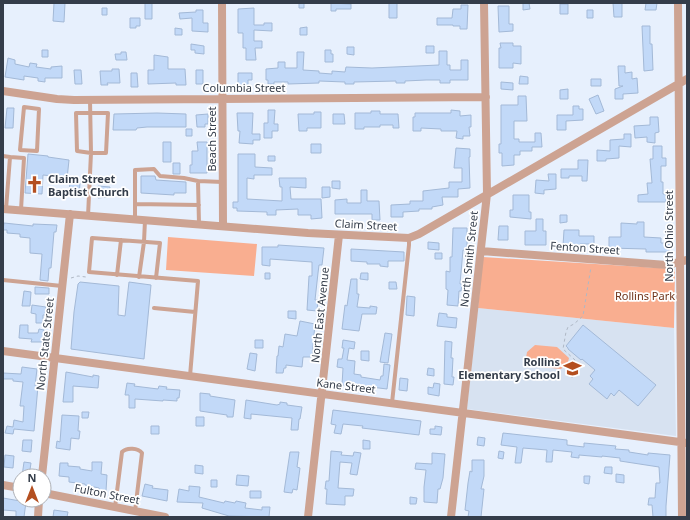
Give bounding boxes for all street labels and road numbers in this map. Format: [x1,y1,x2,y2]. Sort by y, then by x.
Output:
street label: Columbia Street [203,80,285,95]
street label: Beach Street [204,106,219,172]
street label: North Ohio Street [661,190,676,282]
street label: North Smith Street [456,210,481,308]
street label: Claim Street [334,215,398,234]
street label: Fenton Street [550,238,620,257]
street label: North East Avenue [307,266,332,364]
street label: North State Street [32,297,57,391]
street label: Kane Street [316,374,377,397]
street label: Fulton Street [73,480,141,507]

